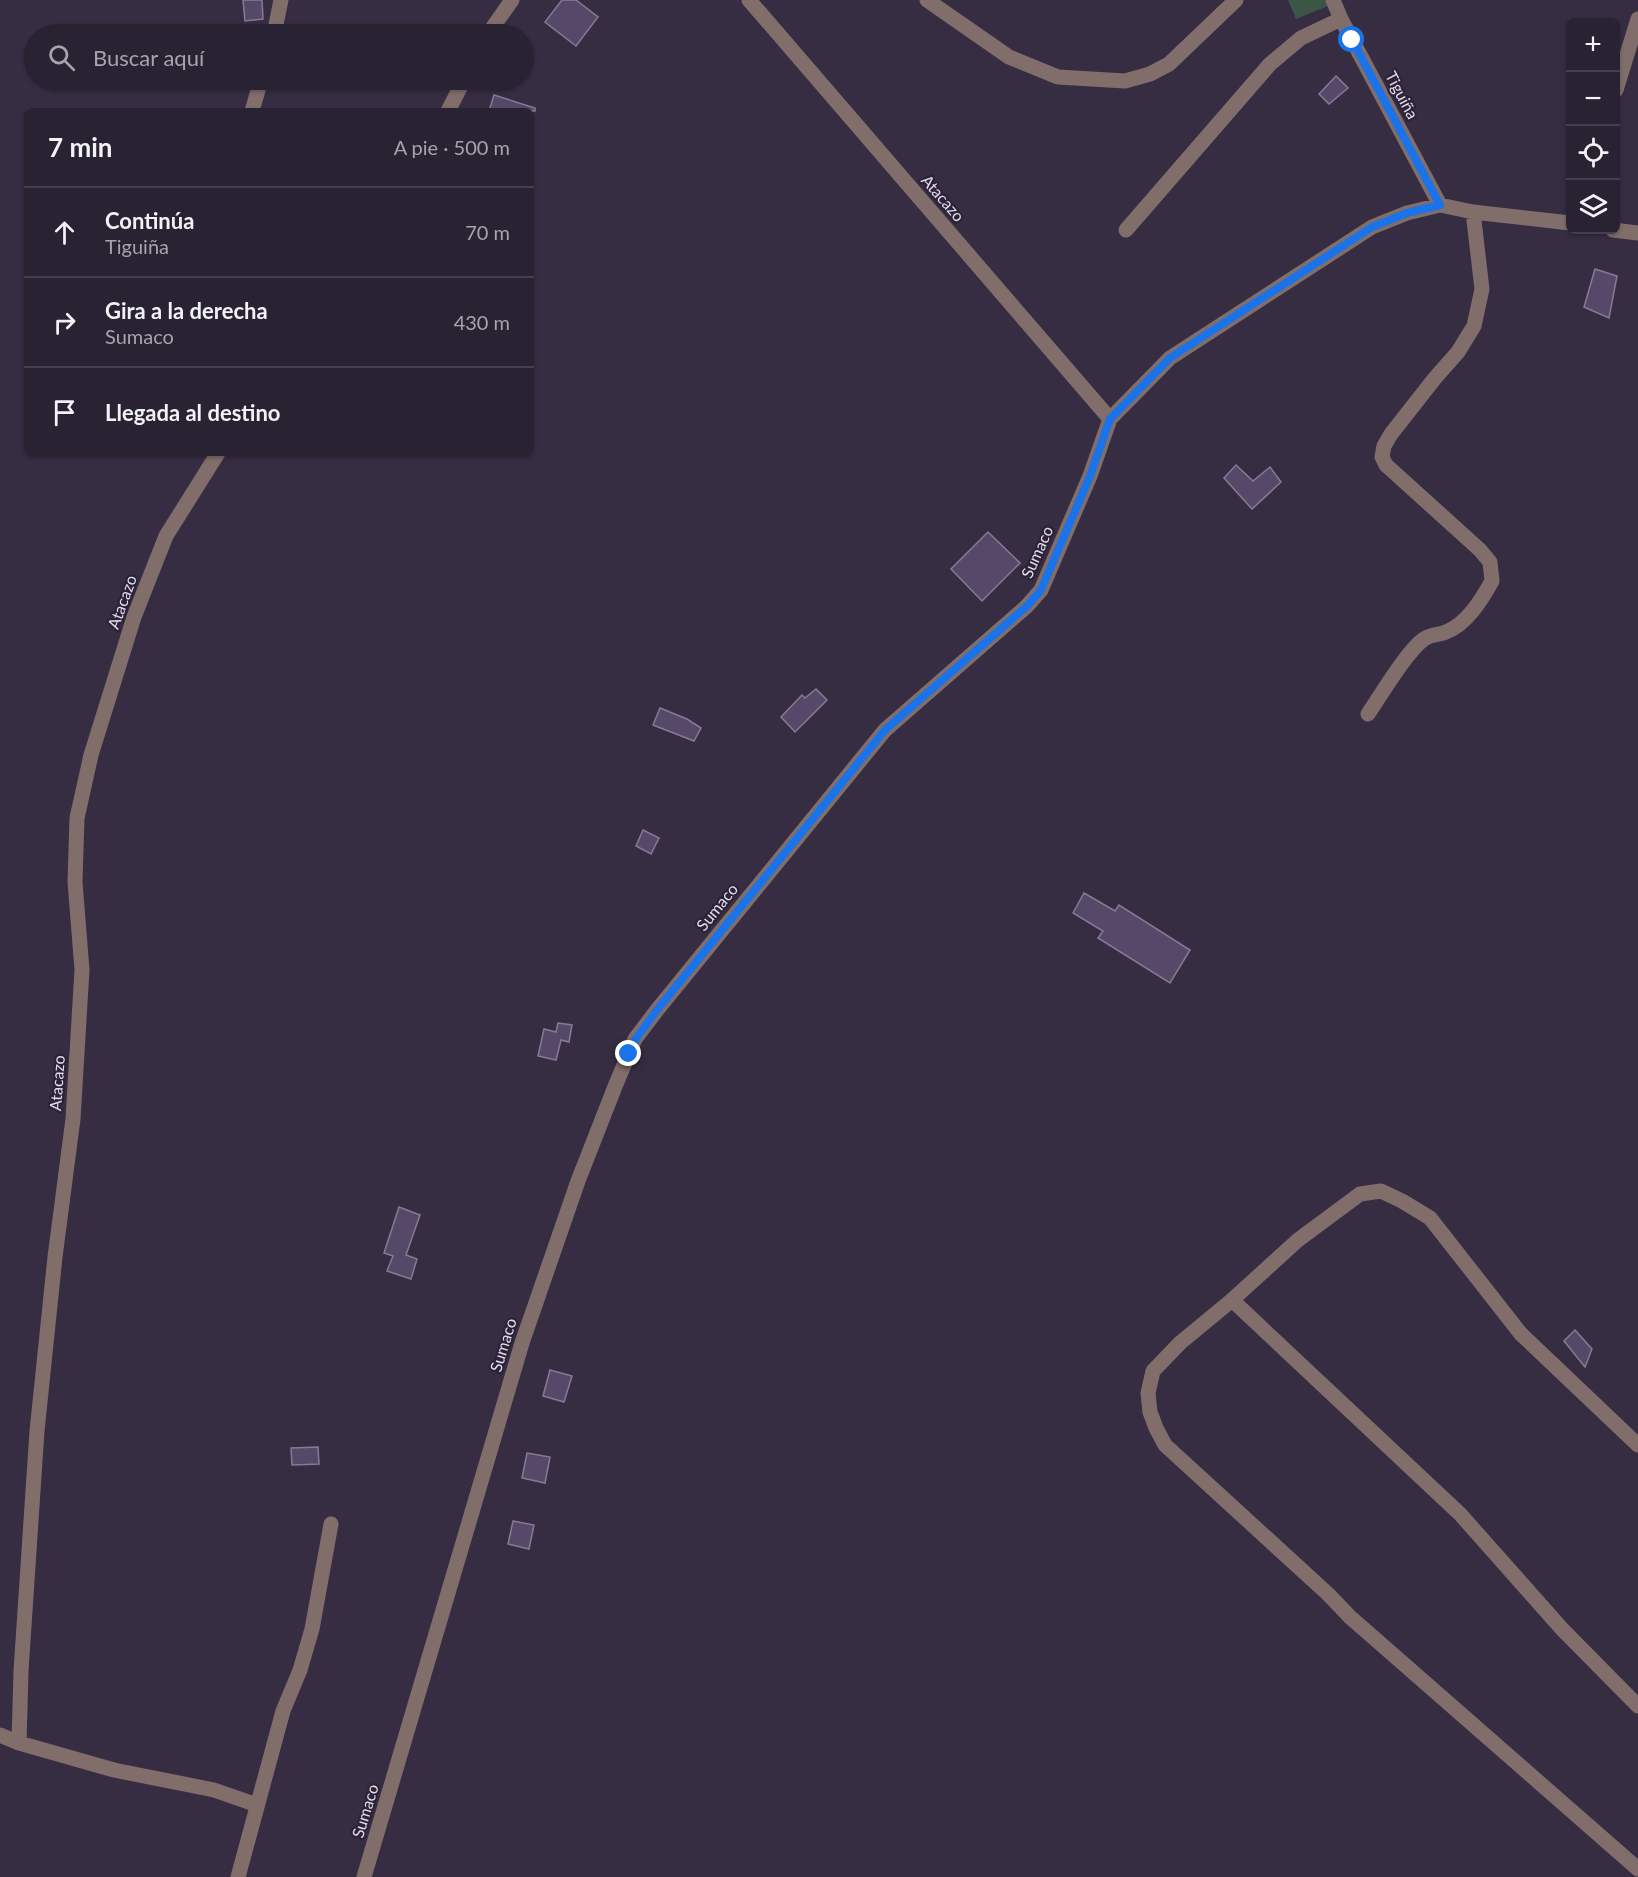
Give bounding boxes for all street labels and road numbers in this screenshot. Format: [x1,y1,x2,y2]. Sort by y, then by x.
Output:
street label: Tiguiña [1382,68,1423,122]
street label: Atacazo [918,170,969,225]
street label: Sumaco [1017,523,1056,581]
street label: Atacazo [103,572,140,631]
street label: Sumaco [692,879,741,934]
street label: Atacazo [45,1054,68,1111]
street label: Sumaco [485,1316,520,1374]
street label: Sumaco [347,1782,382,1840]

